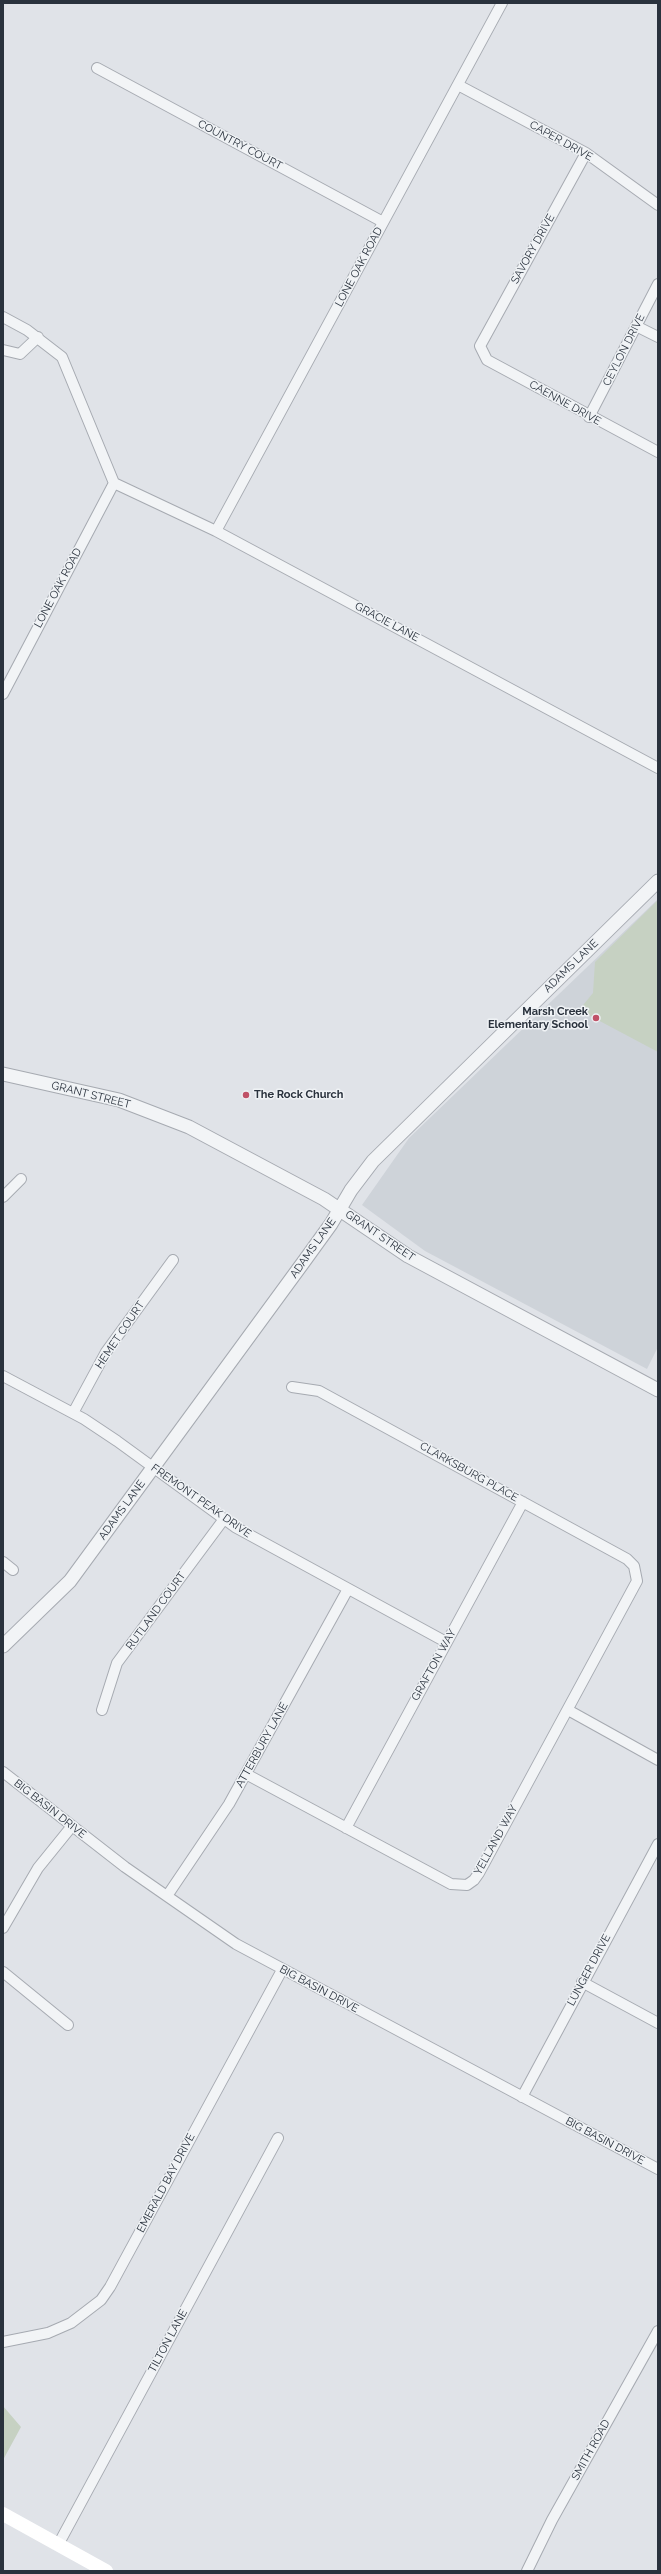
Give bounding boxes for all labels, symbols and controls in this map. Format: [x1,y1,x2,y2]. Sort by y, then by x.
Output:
street label: COUNTRY COURT [195,117,285,173]
street label: CAPER DRIVE [527,118,595,164]
street label: SAVORY DRIVE [508,212,558,286]
street label: LONE OAK ROAD [332,225,386,309]
street label: CEYLON DRIVE [600,312,648,388]
street label: CAENNE DRIVE [527,378,603,428]
street label: LONE OAK ROAD [31,546,85,630]
street label: GRACIE LANE [353,600,421,644]
street label: ADAMS LANE [541,937,601,995]
place label: Marsh Creek Elementary School [488,1005,588,1031]
marker: Marsh Creek Elementary School [591,1013,601,1023]
street label: GRANT STREET [50,1079,132,1111]
place label: The Rock Church [254,1088,343,1102]
marker: The Rock Church [241,1090,251,1100]
street label: GRANT STREET [343,1208,417,1264]
street label: ADAMS LANE [287,1215,339,1281]
street label: HEMET COURT [93,1299,147,1371]
street label: CLARKSBURG PLACE [417,1439,521,1505]
street label: FREMONT PEAK DRIVE [148,1461,254,1541]
street label: ADAMS LANE [96,1478,148,1542]
street label: RUTLAND COURT [123,1569,189,1653]
street label: GRAFTON WAY [409,1627,459,1703]
street label: ATTERBURY LANE [233,1700,291,1790]
street label: BIG BASIN DRIVE [11,1777,89,1841]
street label: YELLAND WAY [471,1803,521,1877]
street label: LUNGER DRIVE [565,1932,613,2008]
street label: BIG BASIN DRIVE [277,1963,361,2015]
street label: BIG BASIN DRIVE [563,2115,647,2167]
street label: EMERALD BAY DRIVE [134,2131,198,2235]
street label: TILTON LANE [146,2307,190,2375]
street label: SMITH ROAD [569,2417,613,2483]

